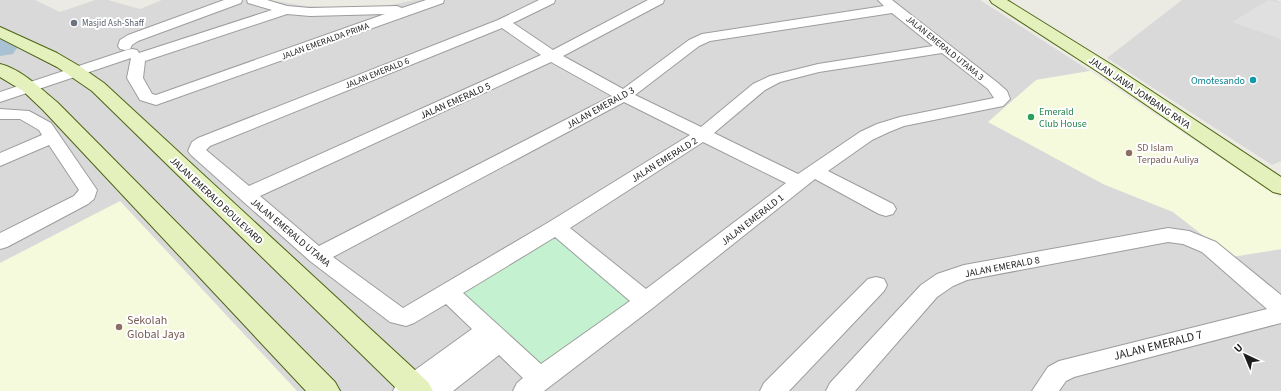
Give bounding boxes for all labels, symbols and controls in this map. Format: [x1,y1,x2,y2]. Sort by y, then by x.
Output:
street label: JALAN EMERALD UTAMA 3 [903,13,987,84]
place label: Masjid Ash-Shaff [82,17,145,30]
marker: Masjid Ash-Shaff [69,18,79,28]
street label: JALAN EMERALDA PRIMA [279,19,371,63]
street label: JALAN JAWA JOMBANG RAYA [1086,53,1194,133]
street label: JALAN EMERALD 6 [343,54,412,92]
place label: Omotesando [1191,74,1245,88]
marker: Omotesando [1248,75,1258,85]
street label: JALAN EMERALD 5 [418,79,493,123]
street label: JALAN EMERALD 3 [564,83,637,132]
place label: Emerald Club House [1039,105,1087,131]
marker: Emerald Club House [1026,112,1036,122]
street label: JALAN EMERALD 2 [629,134,700,186]
place label: SD Islam Terpadu Auliya [1137,141,1199,167]
marker: SD Islam Terpadu Auliya [1124,148,1134,158]
street label: JALAN EMERALD BOULEVARD [167,154,266,248]
street label: JALAN EMERALD 1 [718,191,787,249]
street label: JALAN EMERALD UTAMA [247,195,334,271]
street label: JALAN EMERALD 8 [964,253,1041,281]
place label: Sekolah Global Jaya [127,312,185,343]
marker: Sekolah Global Jaya [114,322,124,332]
street label: JALAN EMERALD 7 [1112,326,1204,365]
north arrow [1225,335,1265,375]
text: U [1231,340,1246,356]

